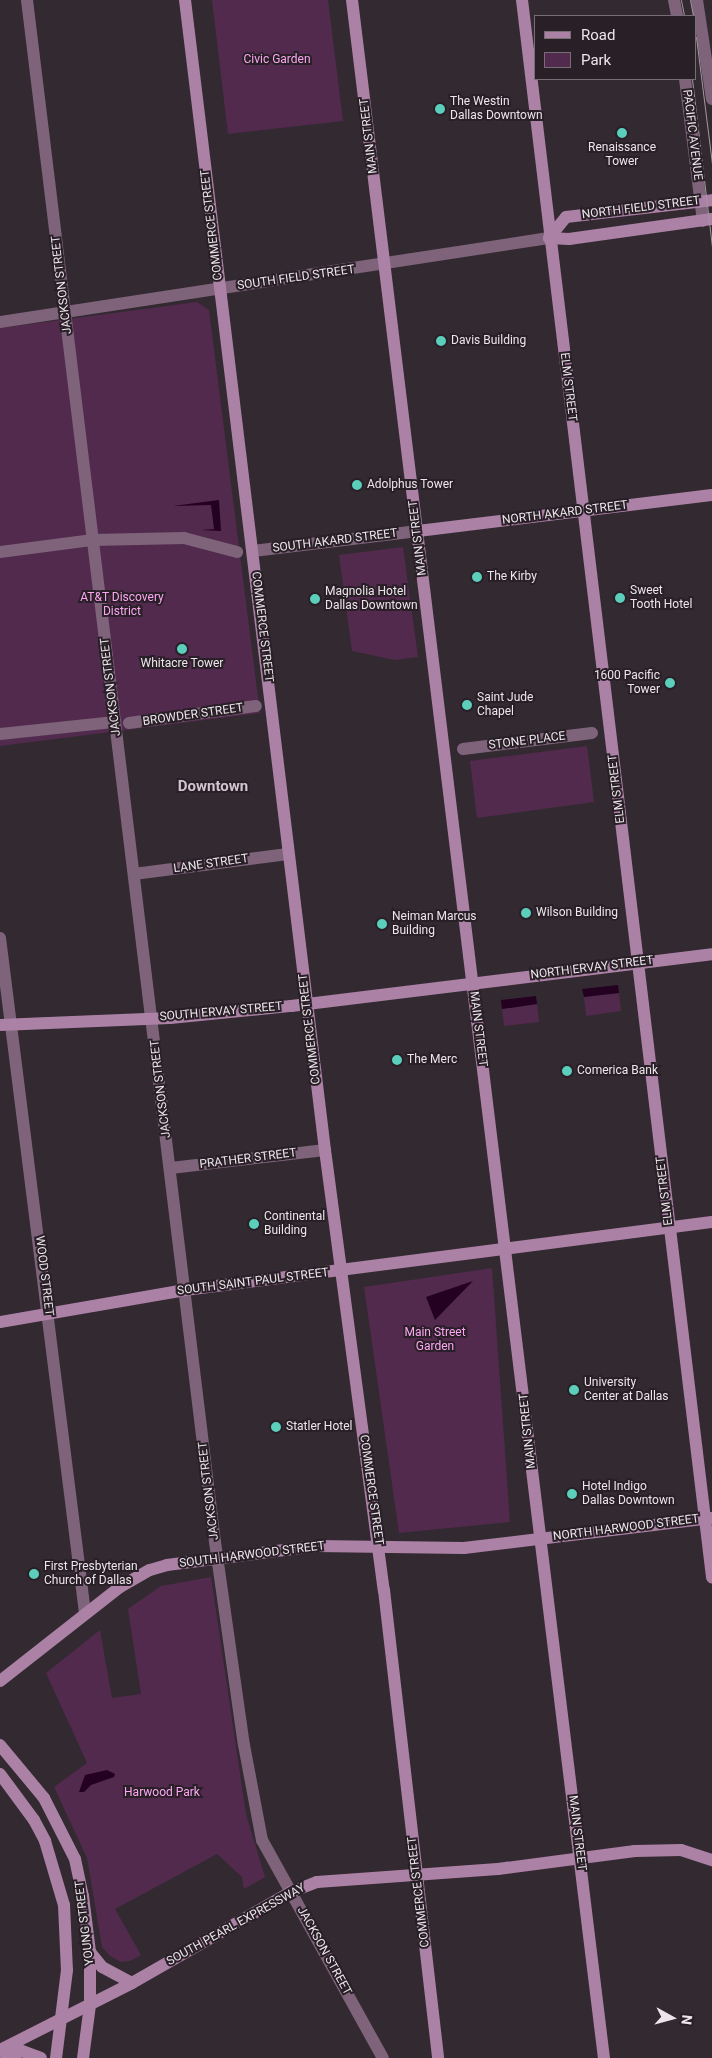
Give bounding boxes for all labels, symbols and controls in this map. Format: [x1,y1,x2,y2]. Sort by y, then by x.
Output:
legend [534,15,697,80]
text: Road [581,26,615,44]
text: Park [581,51,611,69]
park label: Civic Garden [243,53,311,67]
street label: PACIFIC AVENUE [679,89,705,181]
place label: The Westin Dallas Downtown [450,95,543,123]
street label: MAIN STREET [357,98,381,174]
marker: The Westin Dallas Downtown [434,103,446,115]
marker: Renaissance Tower [616,127,628,139]
place label: Renaissance Tower [588,141,656,169]
street label: COMMERCE STREET [198,169,226,281]
street label: NORTH FIELD STREET [581,194,701,222]
street label: JACKSON STREET [49,235,75,335]
street label: SOUTH FIELD STREET [236,263,356,293]
place label: Davis Building [451,334,526,348]
marker: Davis Building [435,335,447,347]
street label: ELM STREET [557,352,579,422]
place label: Adolphus Tower [367,478,453,492]
marker: Adolphus Tower [351,479,363,491]
street label: NORTH AKARD STREET [501,498,629,528]
street label: MAIN STREET [406,500,430,576]
street label: SOUTH AKARD STREET [272,526,398,556]
place label: The Kirby [487,570,537,584]
street label: COMMERCE STREET [248,571,276,683]
marker: The Kirby [471,571,483,583]
place label: Sweet Tooth Hotel [630,584,692,612]
place label: Magnolia Hotel Dallas Downtown [325,585,418,613]
park label: AT&T Discovery District [80,591,164,619]
marker: Sweet Tooth Hotel [614,592,626,604]
marker: Magnolia Hotel Dallas Downtown [309,593,321,605]
street label: JACKSON STREET [98,637,124,737]
marker: Whitacre Tower [176,643,188,655]
place label: Whitacre Tower [140,657,224,671]
place label: 1600 Pacific Tower [594,669,660,697]
marker: 1600 Pacific Tower [664,677,676,689]
place label: Saint Jude Chapel [477,691,533,719]
marker: Saint Jude Chapel [461,699,473,711]
street label: BROWDER STREET [142,701,244,729]
street label: STONE PLACE [488,729,566,753]
street label: ELM STREET [606,754,628,824]
district label: Downtown [178,778,248,796]
street label: LANE STREET [173,852,249,876]
place label: Wilson Building [536,906,618,920]
marker: Wilson Building [520,907,532,919]
place label: Neiman Marcus Building [392,910,477,938]
marker: Neiman Marcus Building [376,918,388,930]
street label: NORTH ERVAY STREET [530,953,654,983]
street label: COMMERCE STREET [296,973,324,1085]
street label: MAIN STREET [466,991,490,1067]
street label: SOUTH ERVAY STREET [159,999,283,1025]
street label: JACKSON STREET [148,1039,174,1139]
place label: The Merc [407,1053,457,1067]
marker: The Merc [391,1054,403,1066]
place label: Comerica Bank [577,1064,658,1078]
marker: Comerica Bank [561,1065,573,1077]
street label: PRATHER STREET [199,1146,297,1172]
street label: ELM STREET [654,1156,676,1226]
place label: Continental Building [264,1210,325,1238]
marker: Continental Building [248,1218,260,1230]
street label: WOOD STREET [32,1235,56,1317]
street label: SOUTH SAINT PAUL STREET [176,1266,330,1298]
park label: Main Street Garden [404,1326,466,1354]
place label: University Center at Dallas [584,1376,669,1404]
marker: University Center at Dallas [568,1384,580,1396]
street label: MAIN STREET [517,1393,539,1469]
place label: Statler Hotel [286,1420,352,1434]
marker: Statler Hotel [270,1421,282,1433]
street label: COMMERCE STREET [356,1434,386,1546]
street label: JACKSON STREET [196,1441,222,1541]
place label: Hotel Indigo Dallas Downtown [582,1480,675,1508]
marker: Hotel Indigo Dallas Downtown [566,1488,578,1500]
street label: NORTH HARWOOD STREET [552,1512,700,1544]
street label: SOUTH HARWOOD STREET [178,1539,326,1571]
place label: First Presbyterian Church of Dallas [44,1560,138,1588]
marker: First Presbyterian Church of Dallas [28,1568,40,1580]
park label: Harwood Park [124,1786,200,1800]
street label: MAIN STREET [565,1795,589,1871]
street label: COMMERCE STREET [405,1836,433,1948]
street label: YOUNG STREET [73,1880,97,1966]
street label: SOUTH PEARL EXPRESSWAY [164,1881,308,1969]
street label: JACKSON STREET [294,1904,354,1998]
north arrow [647,1993,697,2043]
text: N [678,2014,695,2026]

